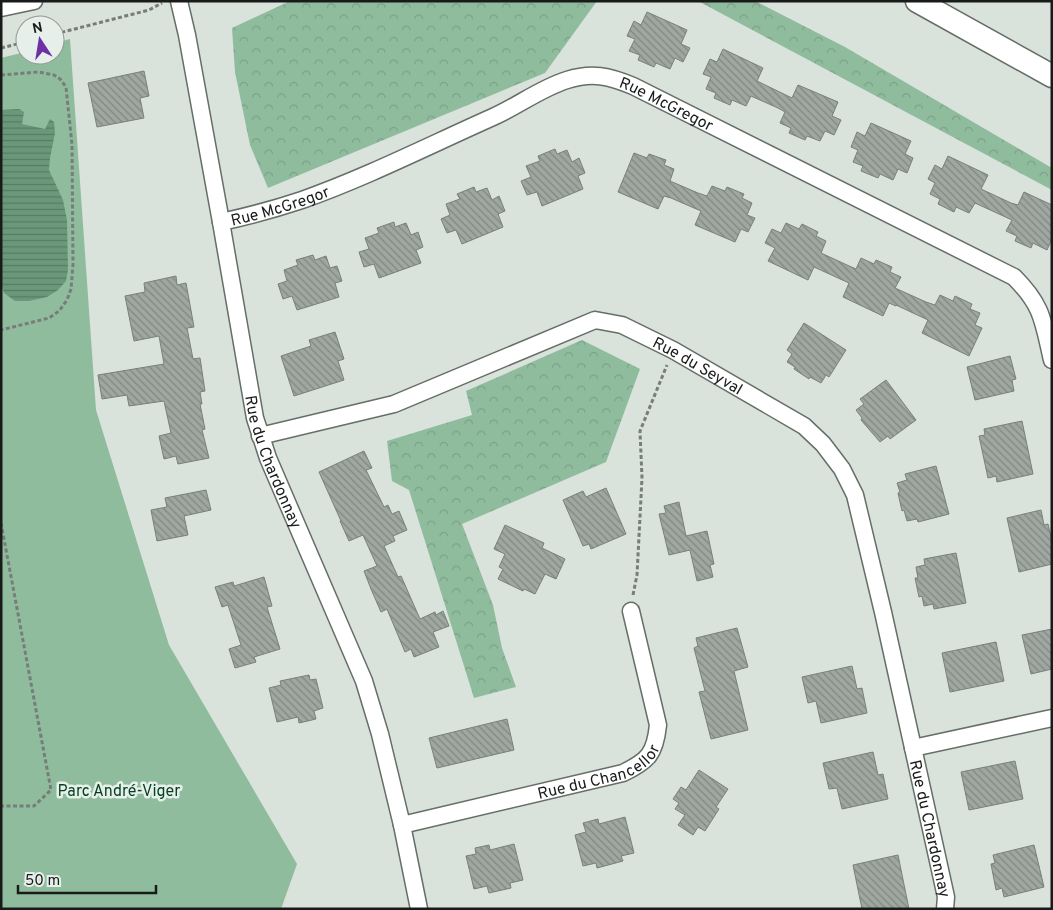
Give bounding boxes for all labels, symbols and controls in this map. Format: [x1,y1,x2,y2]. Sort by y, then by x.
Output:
north arrow [15,15,65,65]
text: N [31,19,44,38]
street label: Rue McGregor [616,74,716,137]
street label: Rue McGregor [229,183,333,232]
street label: Rue du Seyval [649,334,746,400]
street label: Rue du Chardonnay [239,394,305,532]
street label: Rue du Chancellor [536,742,665,805]
street label: Rue du Chardonnay [904,758,954,900]
park label: Parc André-Viger [58,782,180,802]
scale bar [18,862,155,894]
text: 50 m [25,872,60,891]

